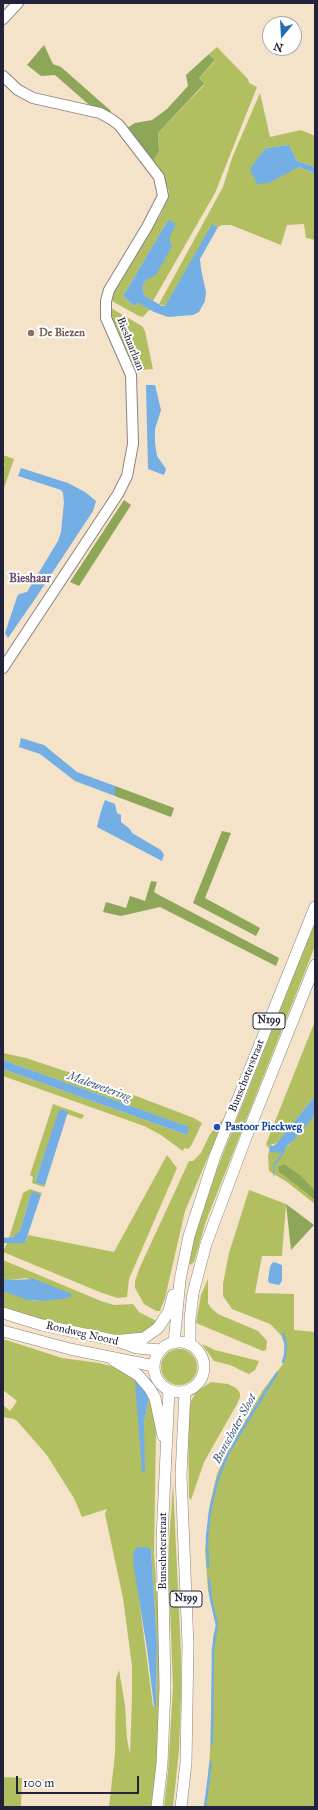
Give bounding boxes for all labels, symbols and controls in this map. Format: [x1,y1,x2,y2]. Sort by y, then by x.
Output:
north arrow [262,16,302,56]
text: N [272,39,285,55]
street label: Bieshaarlaan [113,315,147,373]
place label: De Biezen [39,326,85,340]
marker: De Biezen [26,328,36,338]
district label: Bieshaar [9,572,51,586]
road number: N199 [253,1013,285,1029]
street label: Bunschoterstraat [226,1038,268,1114]
water label: Malewetering [65,1069,133,1105]
place label: Pastoor Pieckweg [225,1120,302,1134]
marker: Pastoor Pieckweg [212,1122,222,1132]
street label: Rondweg Noord [45,1319,119,1349]
water label: Bunschoter Sloot [210,1392,260,1466]
street label: Bunschoterstraat [156,1512,170,1590]
road number: N199 [170,1591,202,1607]
scale bar [18,1768,141,1794]
text: 100 m [23,1776,54,1790]

